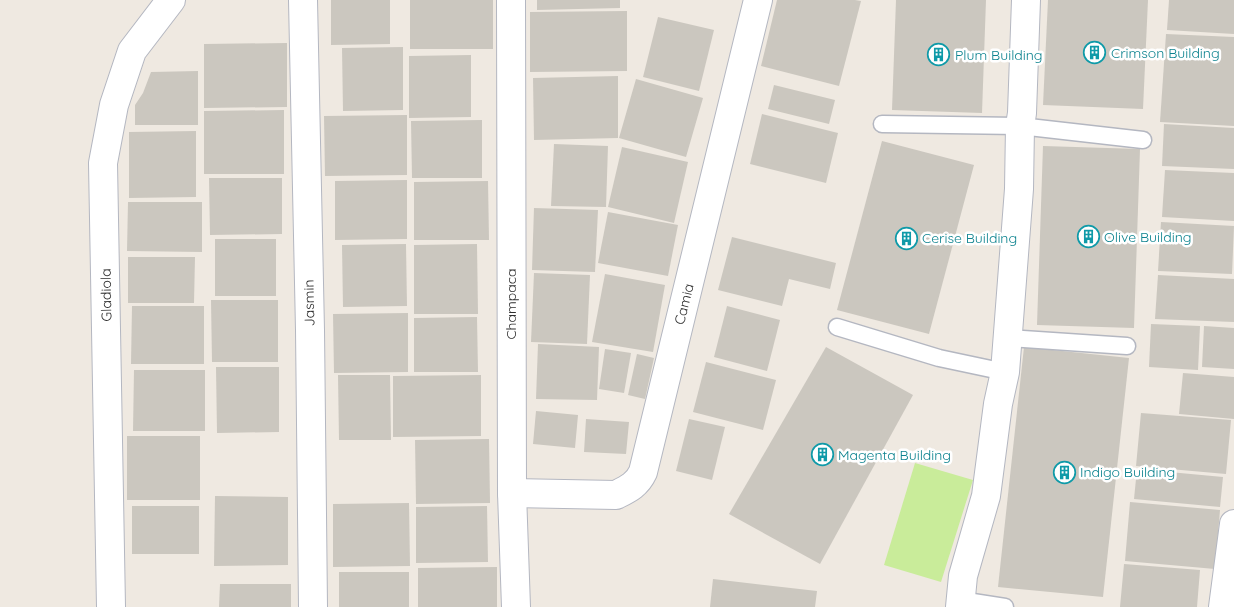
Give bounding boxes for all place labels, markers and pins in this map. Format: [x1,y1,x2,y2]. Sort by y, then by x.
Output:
building icon: Crimson Building [1083,41,1107,65]
building icon: Plum Building [927,43,951,67]
place label: Crimson Building [1111,44,1220,62]
place label: Plum Building [955,46,1043,64]
building icon: Olive Building [1076,225,1100,249]
building icon: Cerise Building [894,226,918,250]
place label: Olive Building [1104,228,1191,246]
place label: Cerise Building [922,229,1017,247]
building icon: Magenta Building [810,443,834,467]
place label: Magenta Building [838,446,951,464]
building icon: Indigo Building [1052,460,1076,484]
place label: Indigo Building [1080,463,1175,481]

